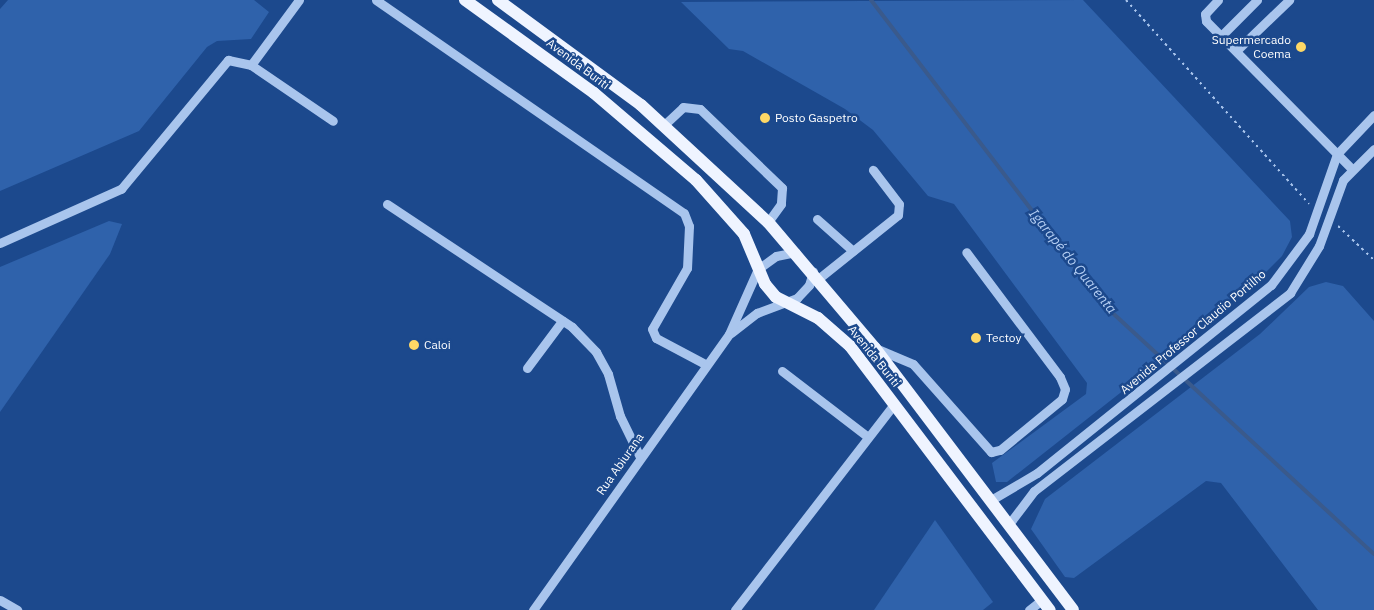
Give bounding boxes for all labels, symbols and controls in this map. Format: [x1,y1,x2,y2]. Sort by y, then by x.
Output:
place label: Supermercado Coema [1212,33,1291,61]
street label: Avenida Buriti [544,36,612,92]
marker: Supermercado Coema [1295,41,1307,53]
place label: Posto Gaspetro [775,111,858,125]
marker: Posto Gaspetro [759,112,771,124]
water label: Igarapé do Quarenta [1026,205,1120,317]
street label: Avenida Professor Claudio Portilho [1117,267,1269,397]
street label: Avenida Buriti [845,322,903,390]
place label: Tectoy [986,331,1022,345]
marker: Tectoy [970,332,982,344]
place label: Caloi [424,338,451,352]
marker: Caloi [408,339,420,351]
street label: Rua Abiurana [593,430,647,498]

